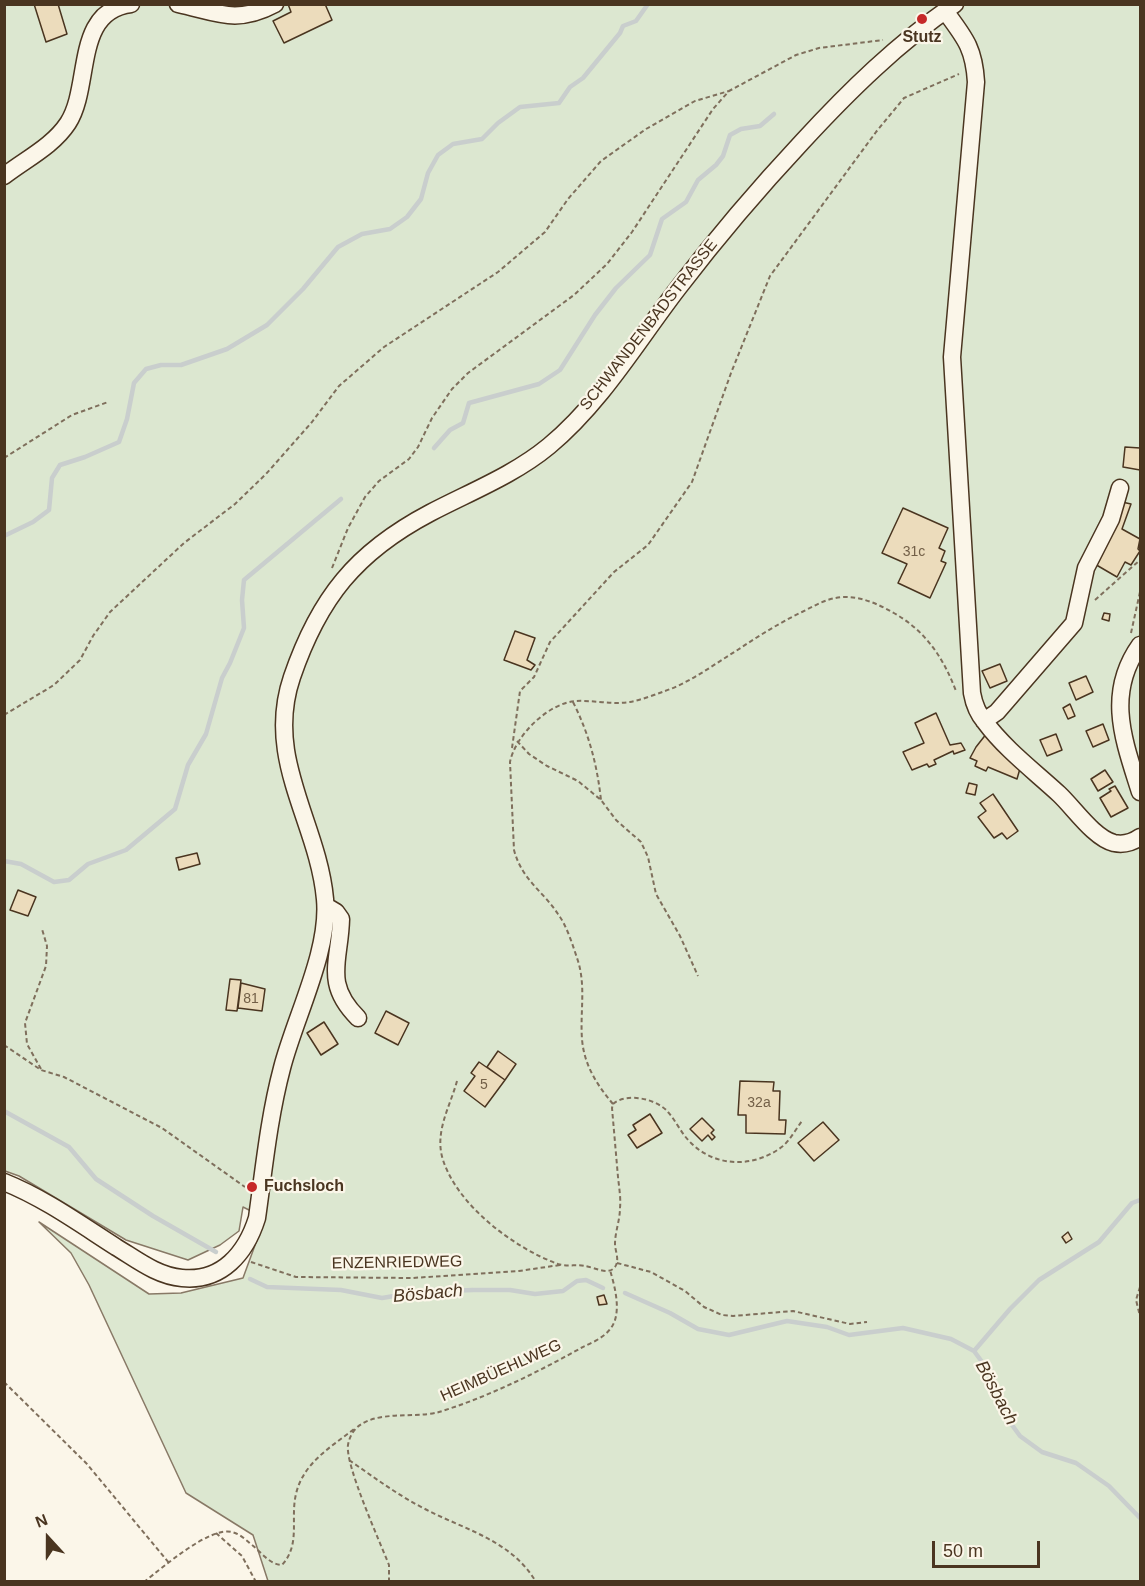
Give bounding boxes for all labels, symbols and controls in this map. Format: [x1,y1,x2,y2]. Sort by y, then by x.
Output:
marker: Stutz [915,12,929,26]
place label: Stutz [902,28,942,48]
street label: SCHWANDENBADSTRASSE [576,236,722,414]
house number: 31c [903,544,925,560]
house number: 81 [243,991,259,1007]
house number: 5 [480,1077,488,1093]
house number: 32a [747,1095,771,1111]
place label: Fuchsloch [264,1177,344,1197]
marker: Fuchsloch [245,1180,259,1194]
street label: ENZENRIEDWEG [332,1252,462,1274]
water label: Bösbach [392,1280,464,1308]
street label: HEIMBÜEHLWEG [438,1336,564,1406]
water label: Bösbach [970,1357,1022,1429]
north arrow [18,1508,78,1568]
text: N [33,1511,50,1531]
scale bar [935,1529,1043,1567]
text: 50 m [943,1541,983,1561]

